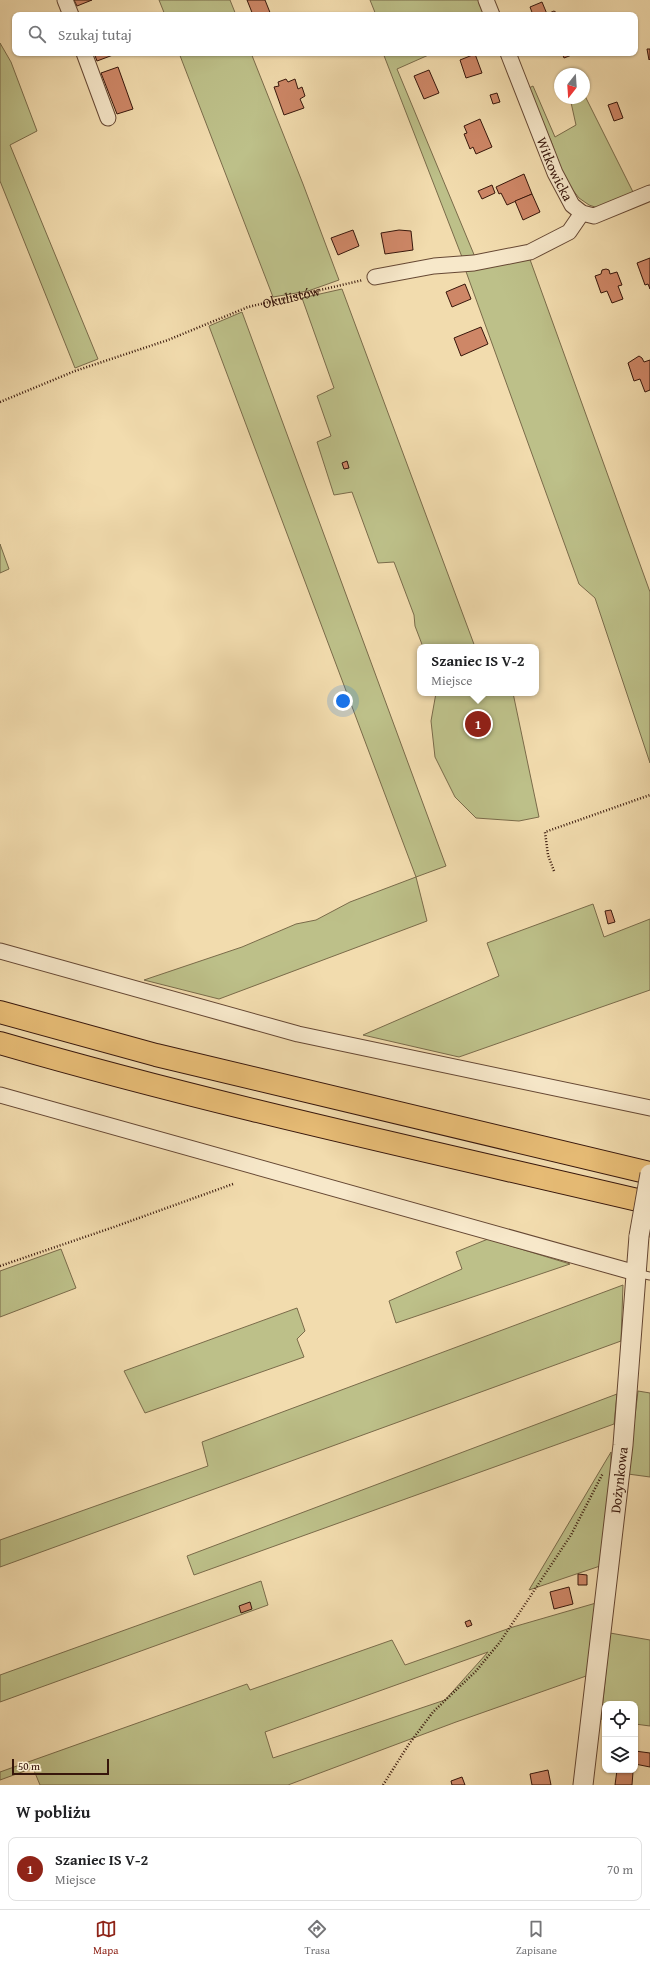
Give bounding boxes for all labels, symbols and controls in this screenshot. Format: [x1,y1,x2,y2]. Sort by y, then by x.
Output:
search box [12,12,638,56]
icon: search [26,23,48,45]
text: Szukaj tutaj [58,24,132,45]
north arrow [554,68,590,104]
street label: Witkowicka [532,134,578,205]
street label: Okulistów [260,280,322,313]
popup [417,644,539,696]
text: Szaniec IS V-2 [431,650,525,671]
text: Miejsce [431,671,472,690]
your location [333,691,353,711]
pin: 1 [465,709,491,739]
street label: Dożynkowa [605,1445,633,1514]
map controls [602,1701,638,1773]
button: locate [602,1701,638,1737]
button: layers [602,1737,638,1773]
scale bar [12,1757,109,1776]
text: 50 m [18,1758,40,1774]
text: W pobliżu [16,1799,91,1824]
text: Szaniec IS V-2 [55,1849,148,1870]
text: 1 [27,1860,33,1879]
text: 70 m [607,1860,633,1879]
text: Miejsce [55,1870,96,1889]
tab: Mapa [93,1918,118,1958]
tab: Trasa [305,1918,330,1958]
tab: Zapisane [516,1918,557,1958]

